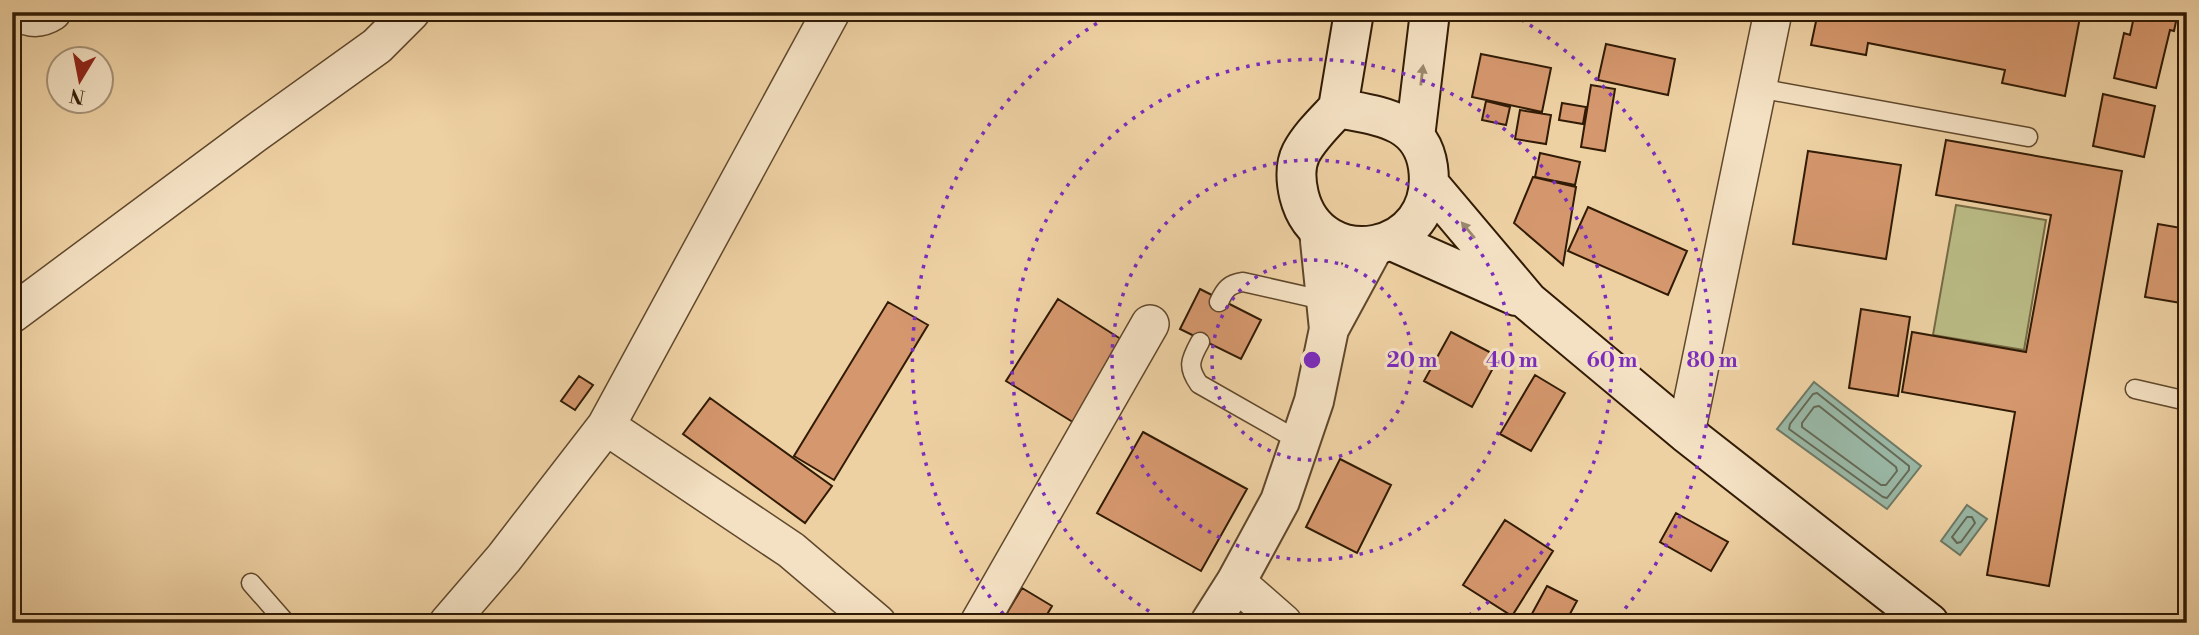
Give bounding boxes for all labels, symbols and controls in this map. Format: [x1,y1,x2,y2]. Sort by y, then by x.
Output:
north arrow [46,46,116,116]
one-way arrow [1417,63,1428,85]
text: N [68,83,87,109]
one-way arrow [1461,222,1476,239]
centre of rings [1300,348,1324,372]
text: 20 m [1387,348,1437,374]
text: 40 m [1486,348,1538,374]
text: 60 m [1587,348,1637,374]
text: 80 m [1686,348,1738,374]

